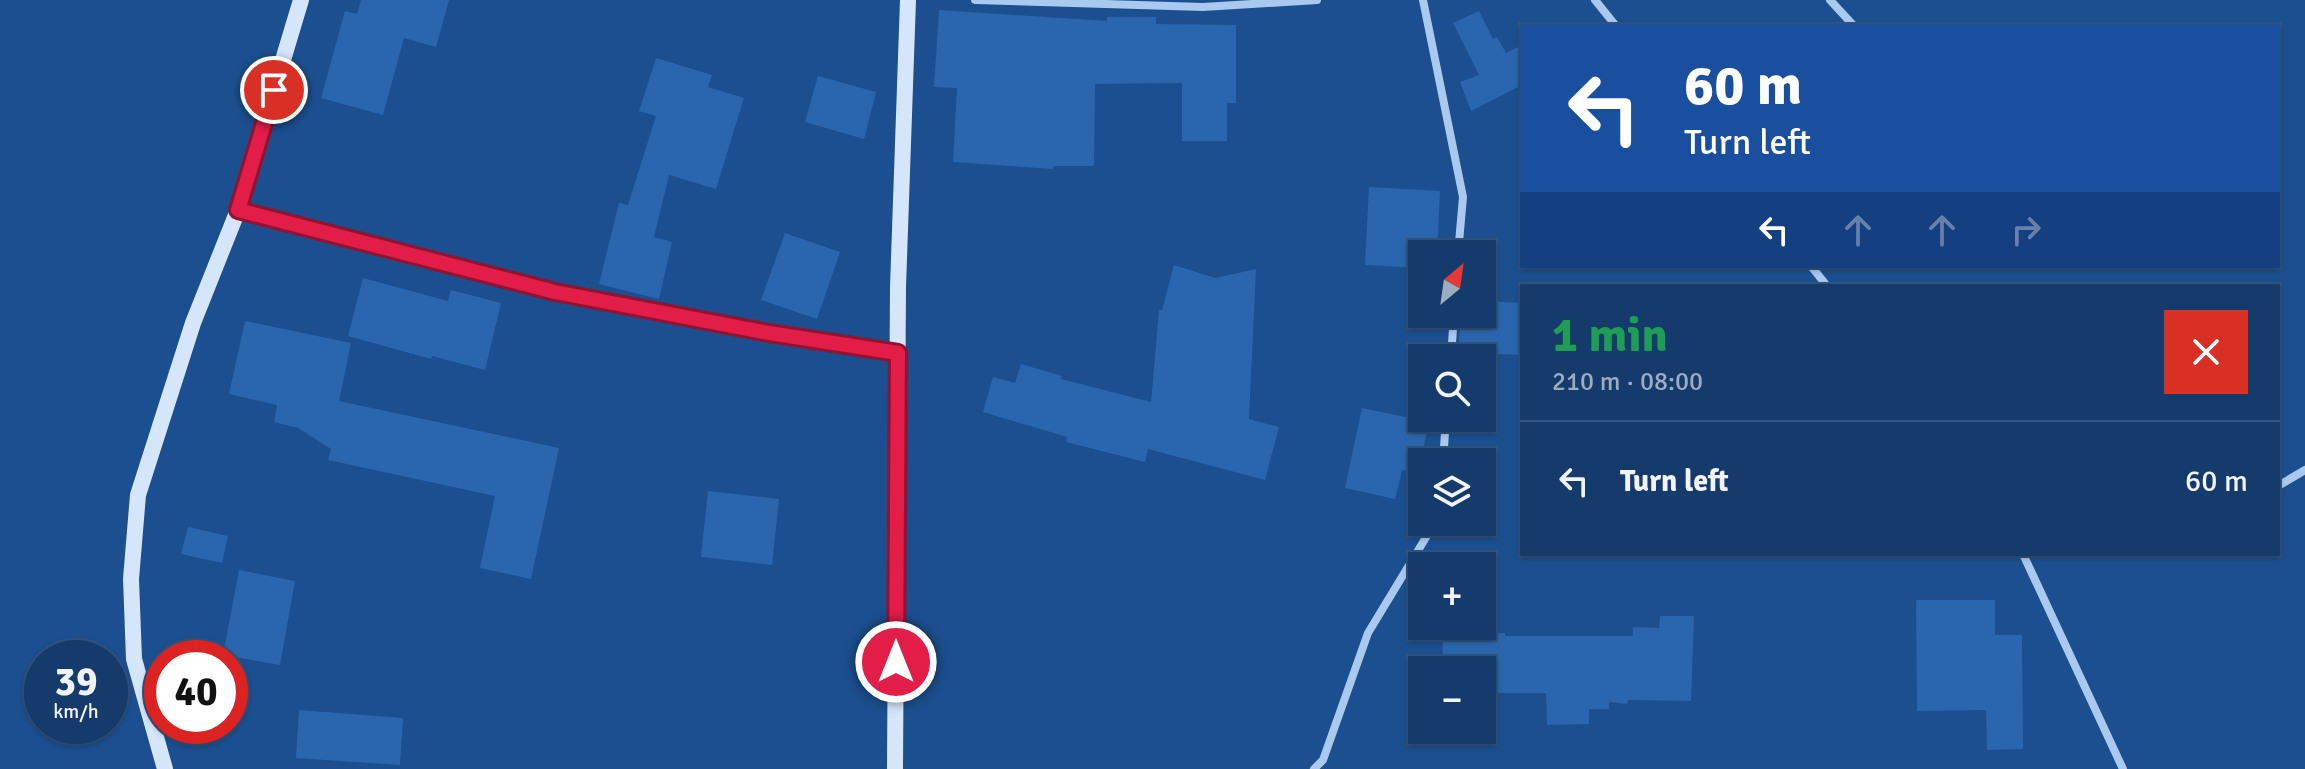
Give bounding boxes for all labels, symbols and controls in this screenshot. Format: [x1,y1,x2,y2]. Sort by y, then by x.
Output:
text: 60 m [1684,51,1802,120]
pin [240,56,308,124]
icon: left [1552,56,1656,160]
icon: arrive [252,68,296,112]
text: Turn left [1684,120,1811,165]
icon: left [1752,208,1796,252]
icon: ahead [1836,208,1880,252]
icon: ahead [1920,208,1964,252]
icon: right [2004,208,2048,252]
north arrow [1408,240,1496,328]
map controls [1408,240,1496,744]
text: 1 min [1552,306,1668,365]
button: close [2164,310,2248,394]
button: search [1408,344,1496,432]
text: 210 m · 08:00 [1552,366,1703,398]
button: layers [1408,448,1496,536]
icon: left [1552,459,1596,503]
text: Turn left [1620,463,1729,500]
text: 60 m [2185,463,2248,500]
button: + [1408,552,1496,640]
position arrow [854,620,938,704]
speed limit sign: 40 [144,640,248,744]
button: − [1408,656,1496,744]
text: 39 [54,657,98,707]
text: km/h [53,699,99,724]

